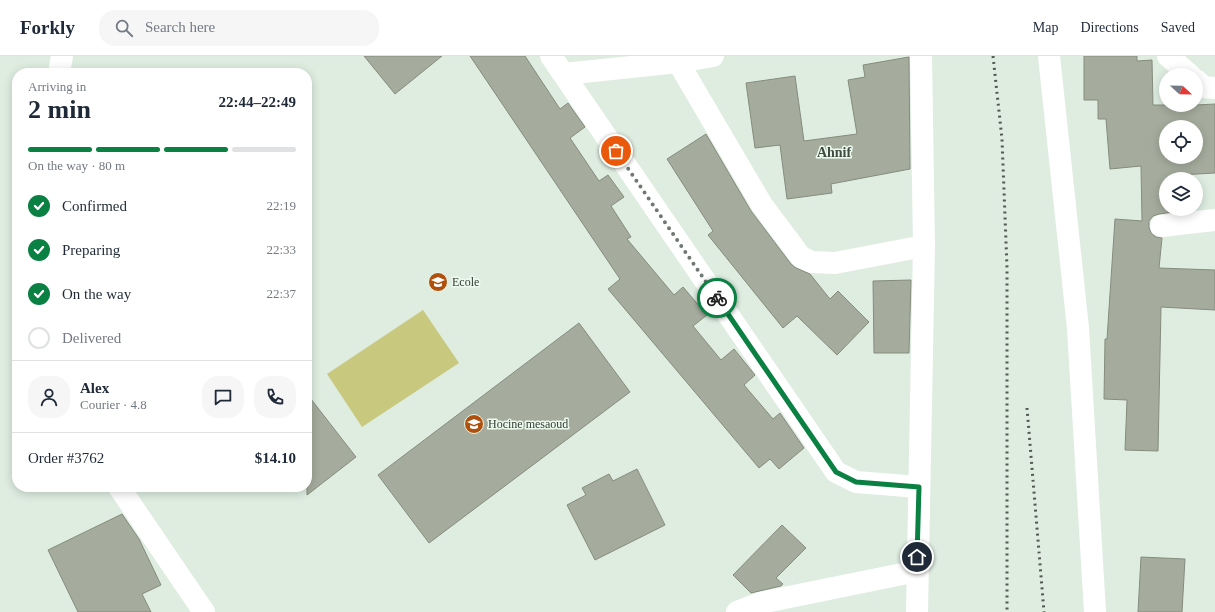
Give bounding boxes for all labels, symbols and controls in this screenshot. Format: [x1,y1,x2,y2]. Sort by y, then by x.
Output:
search box [99,10,379,46]
text: Forkly [20,17,75,38]
icon: search [113,17,135,39]
text: Search here [145,19,215,35]
text: Map [1033,20,1058,35]
text: Directions [1080,20,1139,35]
text: Saved [1161,20,1195,35]
north arrow [1159,68,1203,112]
map controls [1159,68,1203,216]
text: Arriving in [28,79,86,94]
text: 22:44–22:49 [219,94,296,110]
text: 2 min [28,95,91,124]
button: locate [1159,120,1203,164]
pin [599,134,633,168]
icon: bag [605,140,627,162]
district label: Ahnif [817,145,851,160]
text: On the way · 80 m [28,158,125,173]
button: layers [1159,172,1203,216]
icon: check [28,195,50,217]
text: Confirmed [62,198,127,214]
text: 22:19 [266,198,296,213]
icon: check [28,239,50,261]
text: Preparing [62,242,120,258]
text: 22:33 [266,242,296,257]
school or university icon: Ecole [427,271,449,293]
place label: Ecole [452,275,479,289]
courier [697,278,737,318]
icon: check [28,283,50,305]
text: On the way [62,286,131,302]
text: 22:37 [266,286,296,301]
icon: bike [706,287,728,309]
text: Delivered [62,330,121,346]
button: person [28,376,70,418]
button: chat [202,376,244,418]
button: phone [254,376,296,418]
text: Alex [80,380,109,396]
text: Courier · 4.8 [80,397,147,412]
school or university icon: Hocine mesaoud [463,413,485,435]
place label: Hocine mesaoud [488,417,568,431]
text: Order #3762 [28,450,104,466]
text: $14.10 [255,450,296,466]
pin [900,540,934,574]
icon: home [906,546,928,568]

